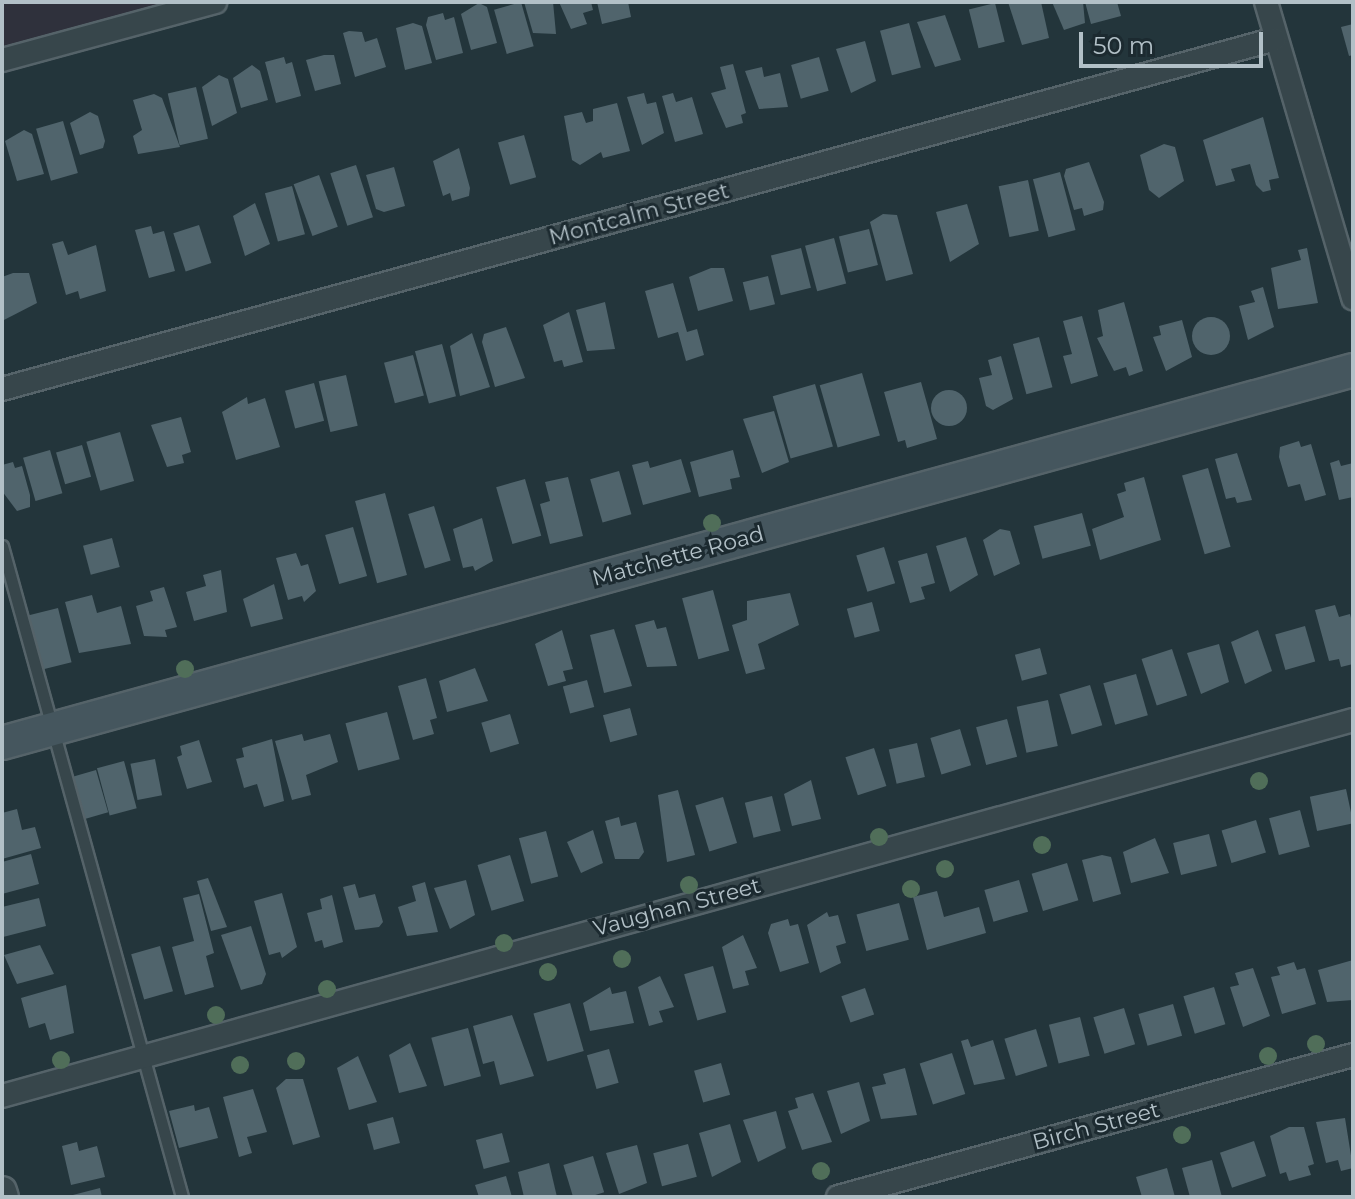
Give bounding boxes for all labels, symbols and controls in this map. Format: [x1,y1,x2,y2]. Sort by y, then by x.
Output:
scale bar [1083,16,1267,66]
text: 50 m [1093,31,1154,60]
street label: Montcalm Street [546,177,732,251]
street label: Matchette Road [589,520,767,592]
street label: Vaughan Street [591,872,763,942]
street label: Birch Street [1030,1096,1162,1156]

